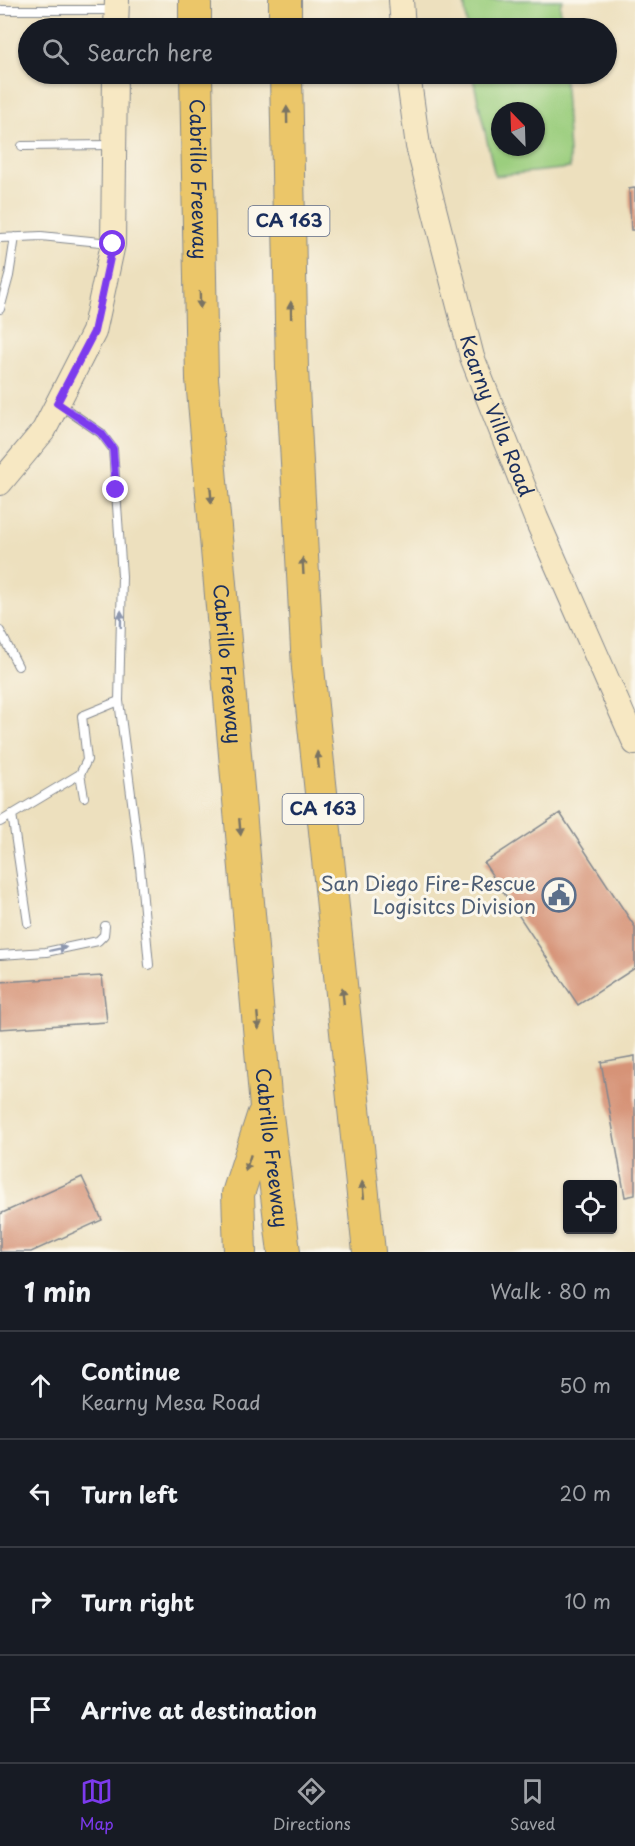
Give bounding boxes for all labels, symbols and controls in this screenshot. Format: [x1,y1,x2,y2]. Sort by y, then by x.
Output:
search box [18,18,617,84]
icon: search [39,35,72,68]
text: Search here [87,35,213,68]
street label: Cabrillo Freeway [182,98,216,260]
north arrow [491,102,545,156]
one-way arrow [282,106,292,125]
road number: CA 163 [248,206,330,236]
route start [99,230,125,256]
one-way arrow [195,290,205,309]
one-way arrow [286,301,296,320]
street label: Kearny Villa Road [453,332,542,501]
route end [102,476,128,502]
one-way arrow [207,485,216,504]
one-way arrow [298,557,307,576]
street label: Cabrillo Freeway [206,582,250,745]
one-way arrow [116,609,125,628]
one-way arrow [313,751,323,770]
road number: CA 163 [282,794,364,824]
one-way arrow [235,818,245,837]
place label: San Diego Fire-Rescue Logisitcs Division [321,868,536,921]
public building icon: San Diego Fire-Rescue Logisitcs Division [541,877,577,913]
one-way arrow [49,944,67,954]
one-way arrow [338,987,348,1006]
one-way arrow [253,1012,263,1031]
street label: Cabrillo Freeway [249,1067,297,1229]
one-way arrow [243,1154,252,1172]
map controls [563,1180,617,1234]
button: locate [563,1180,617,1234]
one-way arrow [358,1181,368,1200]
text: 1 min [24,1272,91,1311]
text: Walk · 80 m [490,1276,611,1306]
text: Continue [81,1354,180,1387]
icon: ahead [24,1369,57,1402]
text: 50 m [559,1370,611,1400]
text: Kearny Mesa Road [81,1387,261,1417]
icon: left [24,1477,57,1510]
text: Turn left [81,1477,178,1510]
text: 20 m [559,1478,611,1508]
icon: right [24,1585,57,1618]
text: Turn right [81,1585,194,1618]
text: 10 m [564,1586,611,1616]
icon: arrive [24,1693,57,1726]
text: Arrive at destination [81,1693,317,1726]
tab: Map [80,1775,114,1835]
tab: Directions [273,1775,351,1835]
tab: Saved [510,1775,555,1835]

